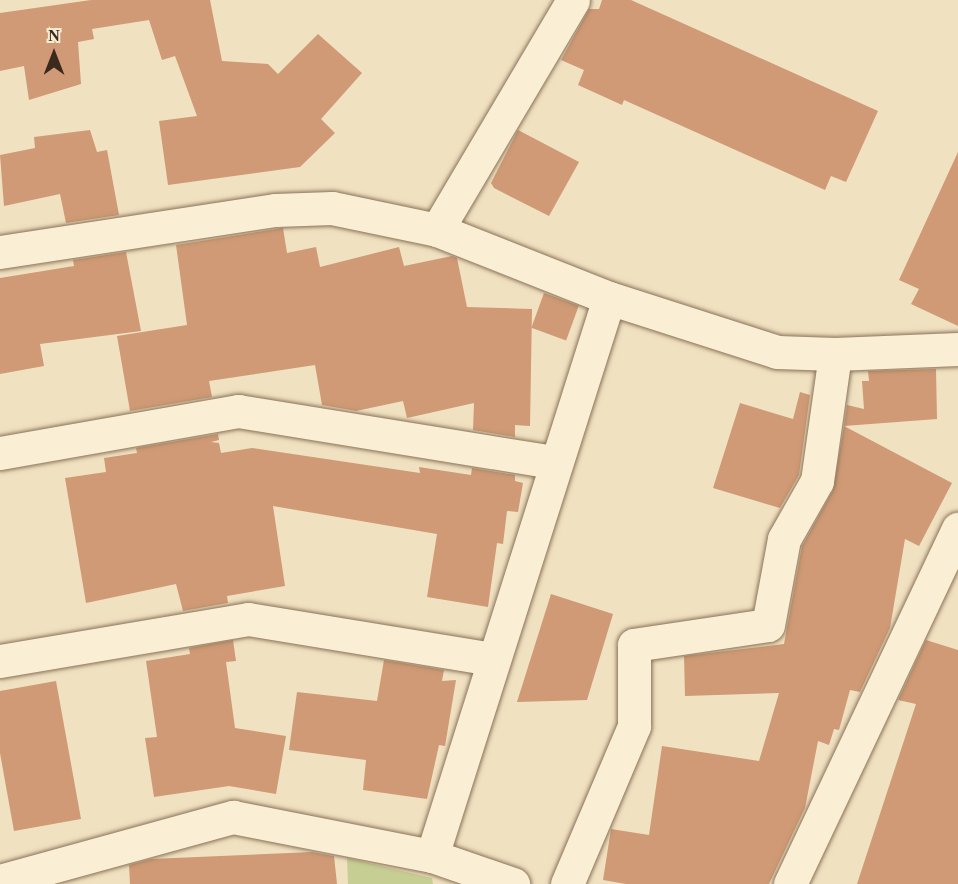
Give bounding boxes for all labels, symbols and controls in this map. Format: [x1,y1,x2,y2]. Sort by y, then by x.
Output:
north arrow [24,24,84,84]
text: N [48,27,60,44]

